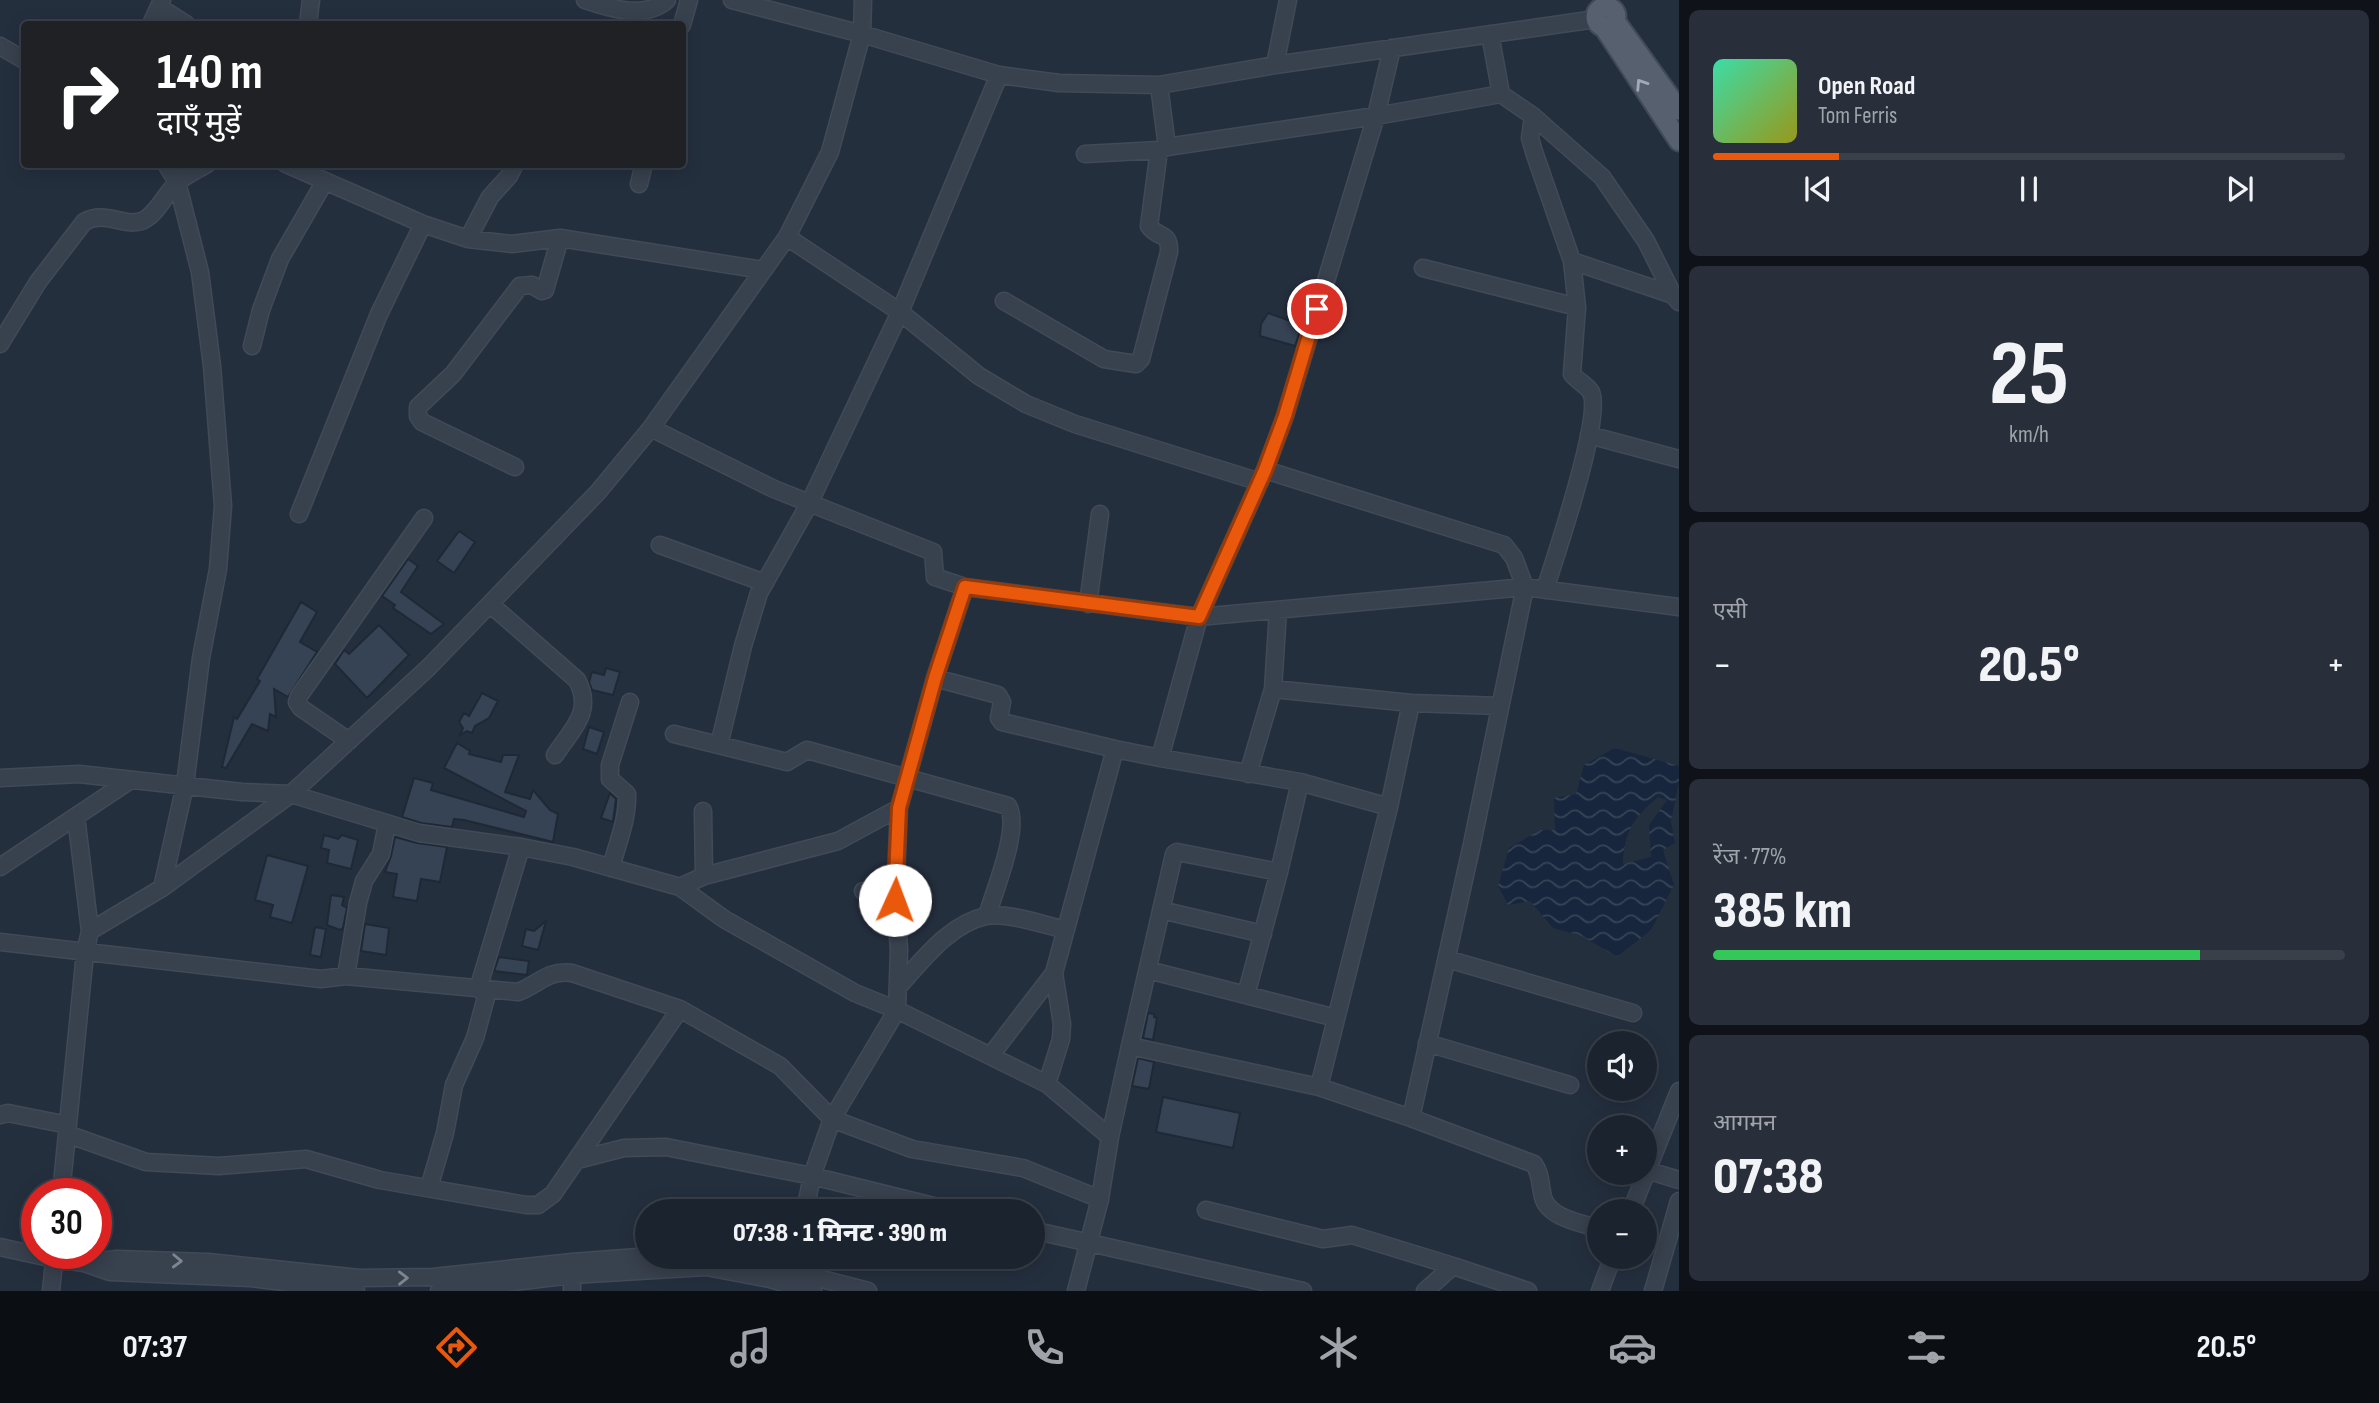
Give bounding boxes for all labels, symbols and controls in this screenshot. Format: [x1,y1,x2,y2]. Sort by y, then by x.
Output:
text: 140 m [157,44,263,103]
icon: right [42,49,133,140]
text: Open Road [1818,71,1915,102]
one-way arrow [1636,79,1649,92]
text: Tom Ferris [1818,102,1897,130]
text: दाएँ मुड़ें [157,104,241,143]
icon: previous [1799,170,1837,208]
icon: pause [2010,170,2048,208]
icon: next [2221,170,2259,208]
pin [1287,279,1347,339]
icon: arrive [1298,290,1336,328]
text: 25 [1989,321,2069,430]
text: km/h [2009,421,2049,449]
text: एसी [1713,597,1747,625]
text: 20.5° [1978,634,2080,697]
text: − [1713,643,1732,688]
text: + [2326,643,2345,688]
text: रेंज · 77% [1713,843,1786,871]
position arrow [858,863,932,937]
text: 385 km [1713,880,1852,943]
map controls [1587,1031,1657,1269]
button: sound [1587,1031,1657,1101]
text: आगमन [1713,1109,1776,1137]
button: + [1587,1115,1657,1185]
text: 07:38 [1713,1146,1824,1209]
speed limit sign: 30 [21,1178,112,1269]
button: − [1587,1199,1657,1269]
text: 07:38 · 1 मिनट · 390 m [733,1218,947,1249]
one-way arrow [172,1253,183,1268]
one-way arrow [399,1270,409,1286]
icon: directions [432,1323,481,1372]
icon: music [726,1323,775,1372]
icon: phone [1020,1323,1069,1372]
icon: climate [1314,1323,1363,1372]
icon: car [1608,1323,1657,1372]
icon: filters [1902,1323,1951,1372]
text: 07:37 [123,1328,187,1367]
text: 20.5° [2197,1328,2256,1367]

